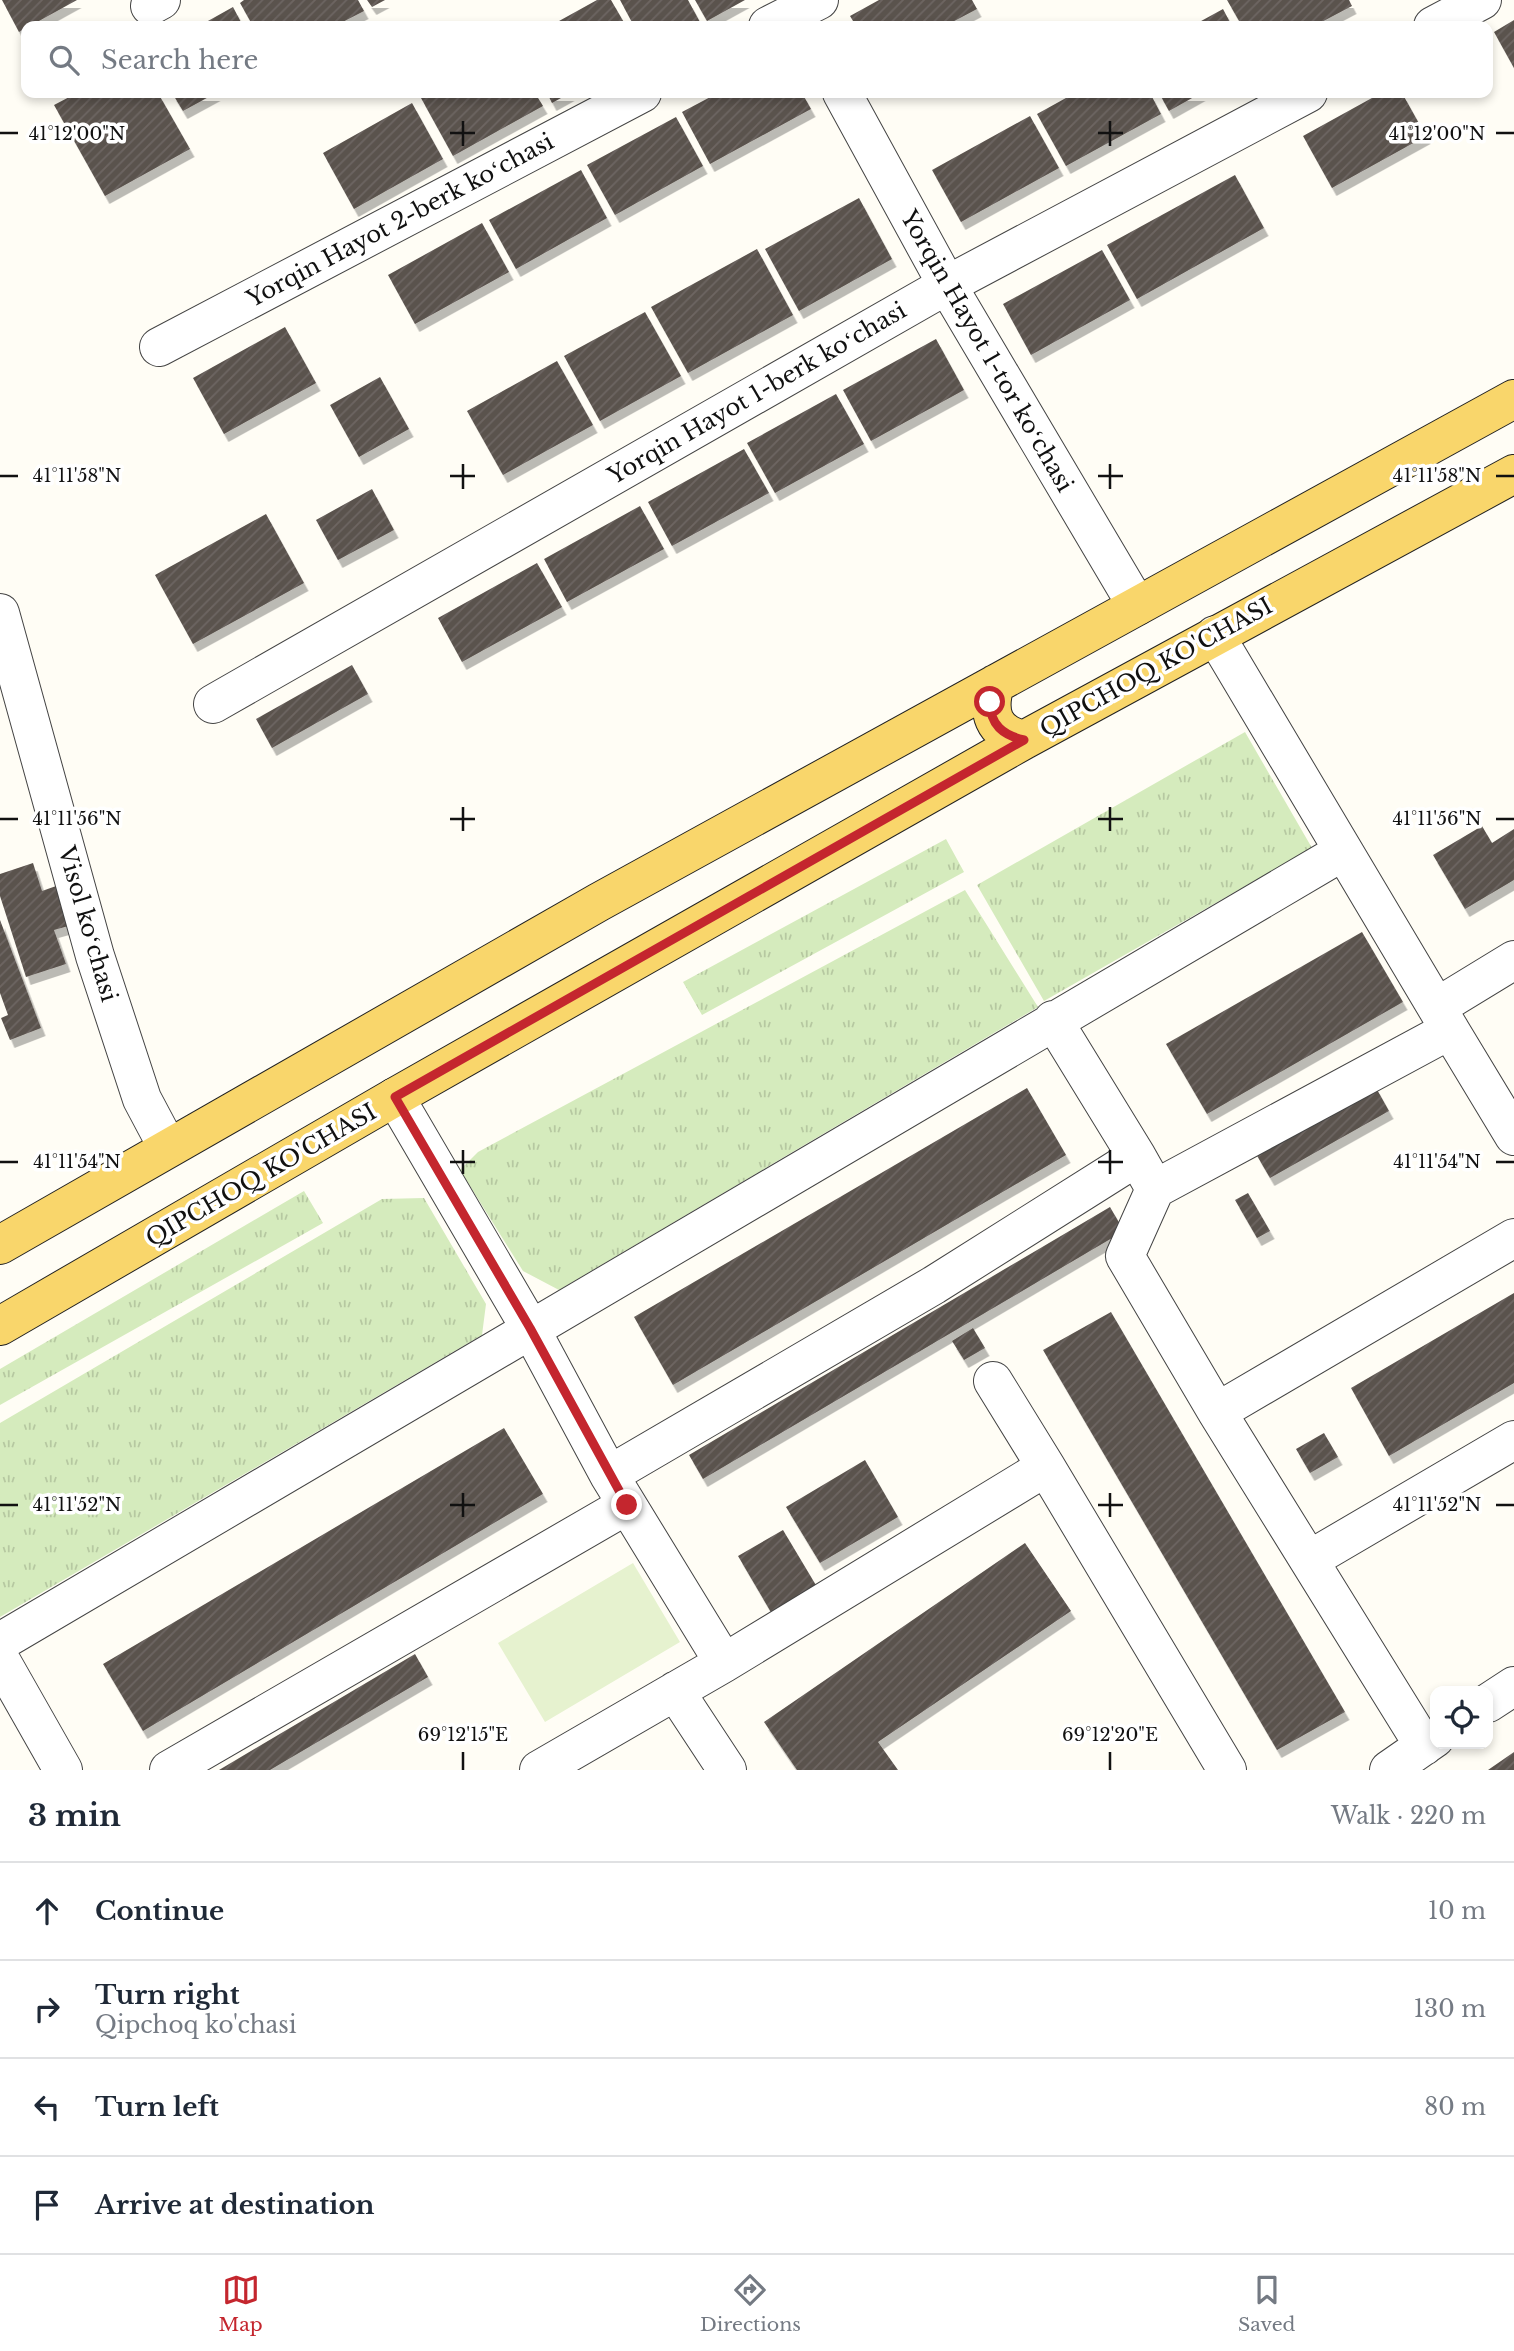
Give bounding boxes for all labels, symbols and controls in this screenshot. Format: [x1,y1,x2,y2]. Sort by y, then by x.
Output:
search box [21,21,1493,98]
icon: search [45,41,83,79]
text: Search here [101,44,258,76]
text: 41°12'00"N [29,123,125,145]
text: 41°12'00"N [1389,123,1485,145]
street label: Yorqin Hayot 2-berk koʻchasi [241,127,558,313]
street label: Yorqin Hayot 1-tor koʻchasi [894,204,1079,497]
street label: Yorqin Hayot 1-berk koʻchasi [602,296,911,490]
text: 41°11'58"N [33,465,121,487]
text: 41°11'58"N [1393,465,1481,487]
street label: QIPCHOQ KO'CHASI [1035,591,1277,743]
route start [974,686,1005,717]
text: 41°11'56"N [33,808,121,830]
text: 41°11'56"N [1393,808,1481,830]
street label: Visol koʻchasi [52,842,124,1005]
street label: QIPCHOQ KO'CHASI [141,1097,381,1253]
text: 41°11'54"N [33,1151,121,1173]
text: 41°11'54"N [1393,1151,1481,1173]
route end [611,1489,642,1520]
text: 41°11'52"N [33,1494,121,1516]
text: 41°11'52"N [1393,1494,1481,1516]
map controls [1430,1686,1493,1749]
button: locate [1430,1686,1493,1749]
text: 69°12'15"E [418,1724,508,1746]
text: 69°12'20"E [1062,1724,1158,1746]
text: 3 min [28,1797,121,1834]
text: Walk · 220 m [1331,1802,1486,1830]
icon: ahead [28,1892,66,1930]
text: Continue [95,1895,224,1927]
text: 10 m [1428,1897,1486,1925]
text: Turn right [95,1979,240,2011]
icon: right [28,1990,66,2028]
text: 130 m [1414,1995,1486,2023]
text: Qipchoq ko'chasi [95,2011,297,2039]
icon: left [28,2088,66,2126]
text: Turn left [95,2091,219,2123]
text: 80 m [1424,2093,1486,2121]
icon: arrive [28,2186,66,2224]
text: Arrive at destination [95,2189,375,2221]
tab: Map [219,2271,263,2336]
tab: Directions [700,2271,801,2336]
tab: Saved [1238,2271,1295,2336]

